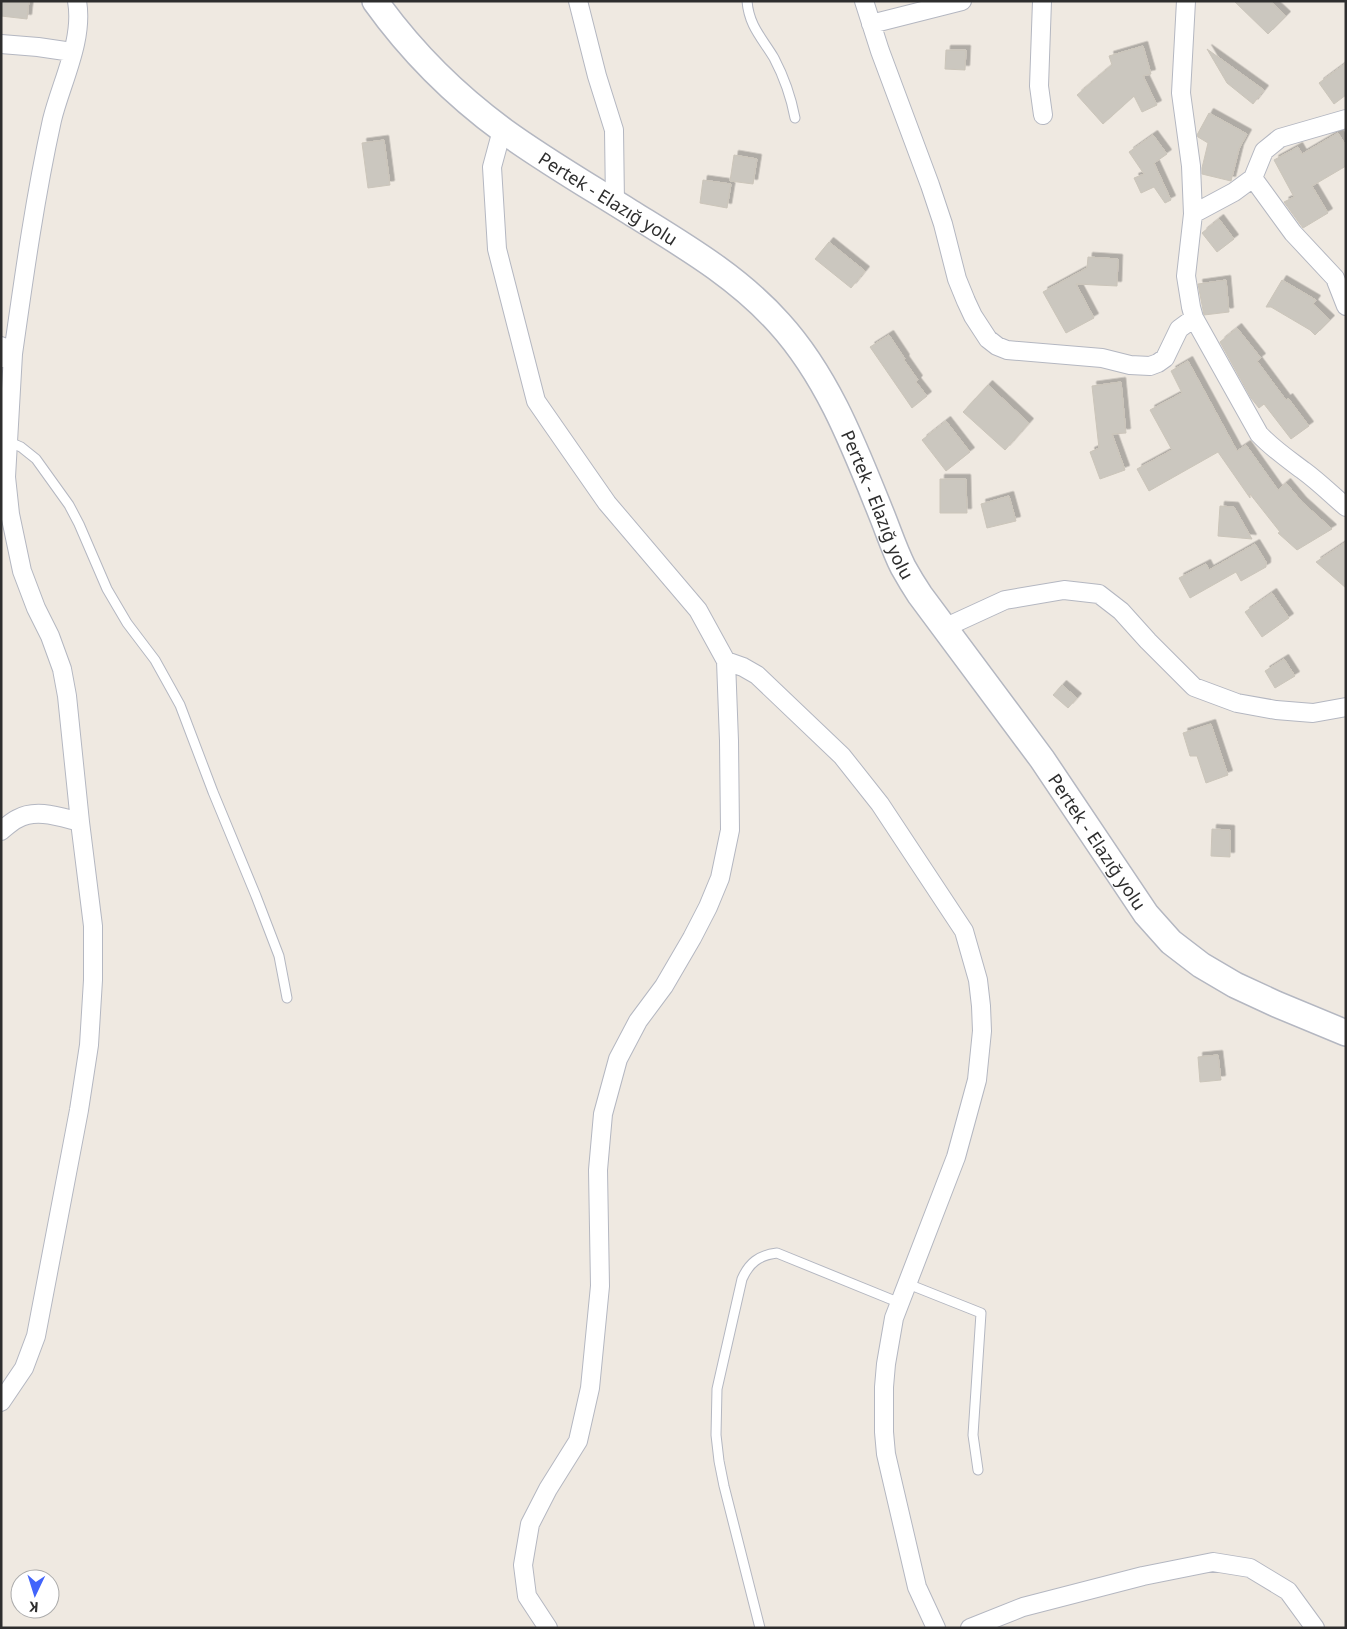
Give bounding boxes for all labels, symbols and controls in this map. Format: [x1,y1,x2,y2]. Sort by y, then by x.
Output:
street label: Pertek - Elazığ yolu [534,146,682,251]
street label: Pertek - Elazığ yolu [836,426,919,584]
street label: Pertek - Elazığ yolu [1043,769,1152,915]
north arrow [10,1569,60,1619]
text: K [28,1598,39,1617]

